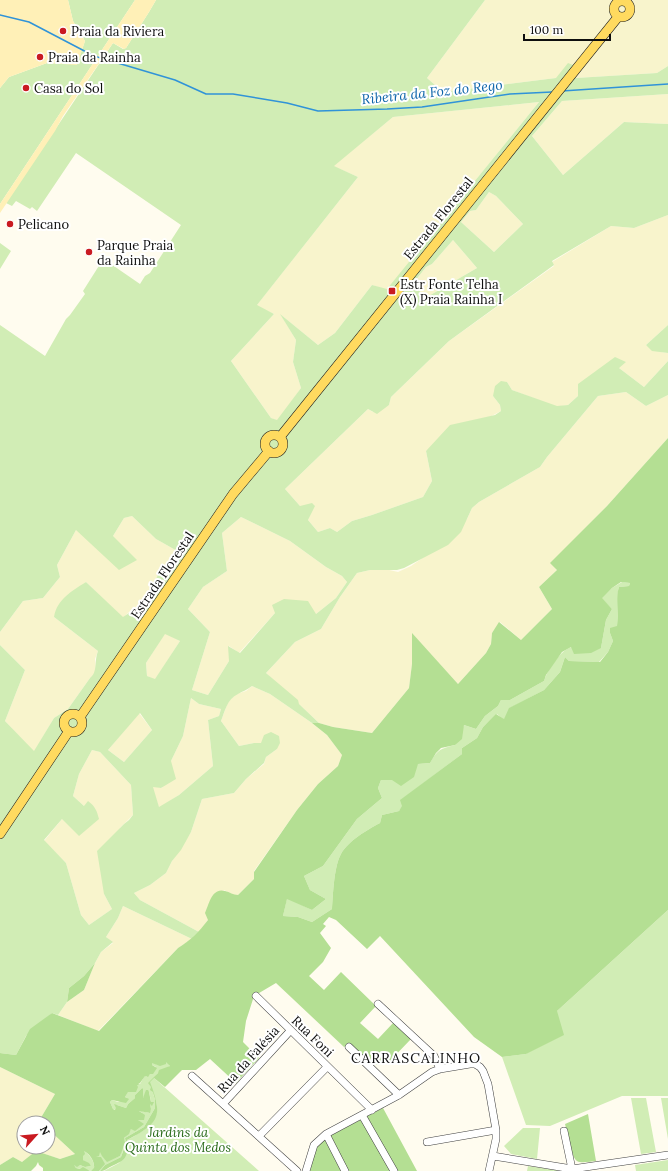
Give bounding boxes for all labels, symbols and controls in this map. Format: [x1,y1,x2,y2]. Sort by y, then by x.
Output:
scale bar [524,16,610,42]
text: 100 m [530,22,563,37]
place label: Praia da Riviera [71,23,164,40]
marker: Praia da Riviera [58,26,68,36]
place label: Praia da Rainha [48,49,141,66]
marker: Praia da Rainha [35,52,45,62]
water label: Ribeira da Foz do Rego [361,76,503,108]
place label: Casa do Sol [34,80,104,97]
marker: Casa do Sol [21,83,31,93]
street label: Estrada Florestal [400,173,477,263]
place label: Pelicano [18,216,69,233]
marker: Pelicano [5,219,15,229]
place label: Parque Praia da Rainha [97,237,174,269]
marker: Parque Praia da Rainha [84,247,94,257]
place label: Estr Fonte Telha (X) Praia Rainha I [400,276,502,308]
marker: Estr Fonte Telha (X) Praia Rainha I [387,286,397,296]
street label: Estrada Florestal [127,528,198,622]
street label: Rua Foni [288,1012,338,1061]
street label: Rua da Falésia [214,1022,283,1096]
district label: CARRASCALINHO [351,1049,481,1067]
north arrow [16,1115,56,1155]
text: N [37,1123,53,1138]
park label: Jardins da Quinta dos Medos [125,1124,231,1156]

